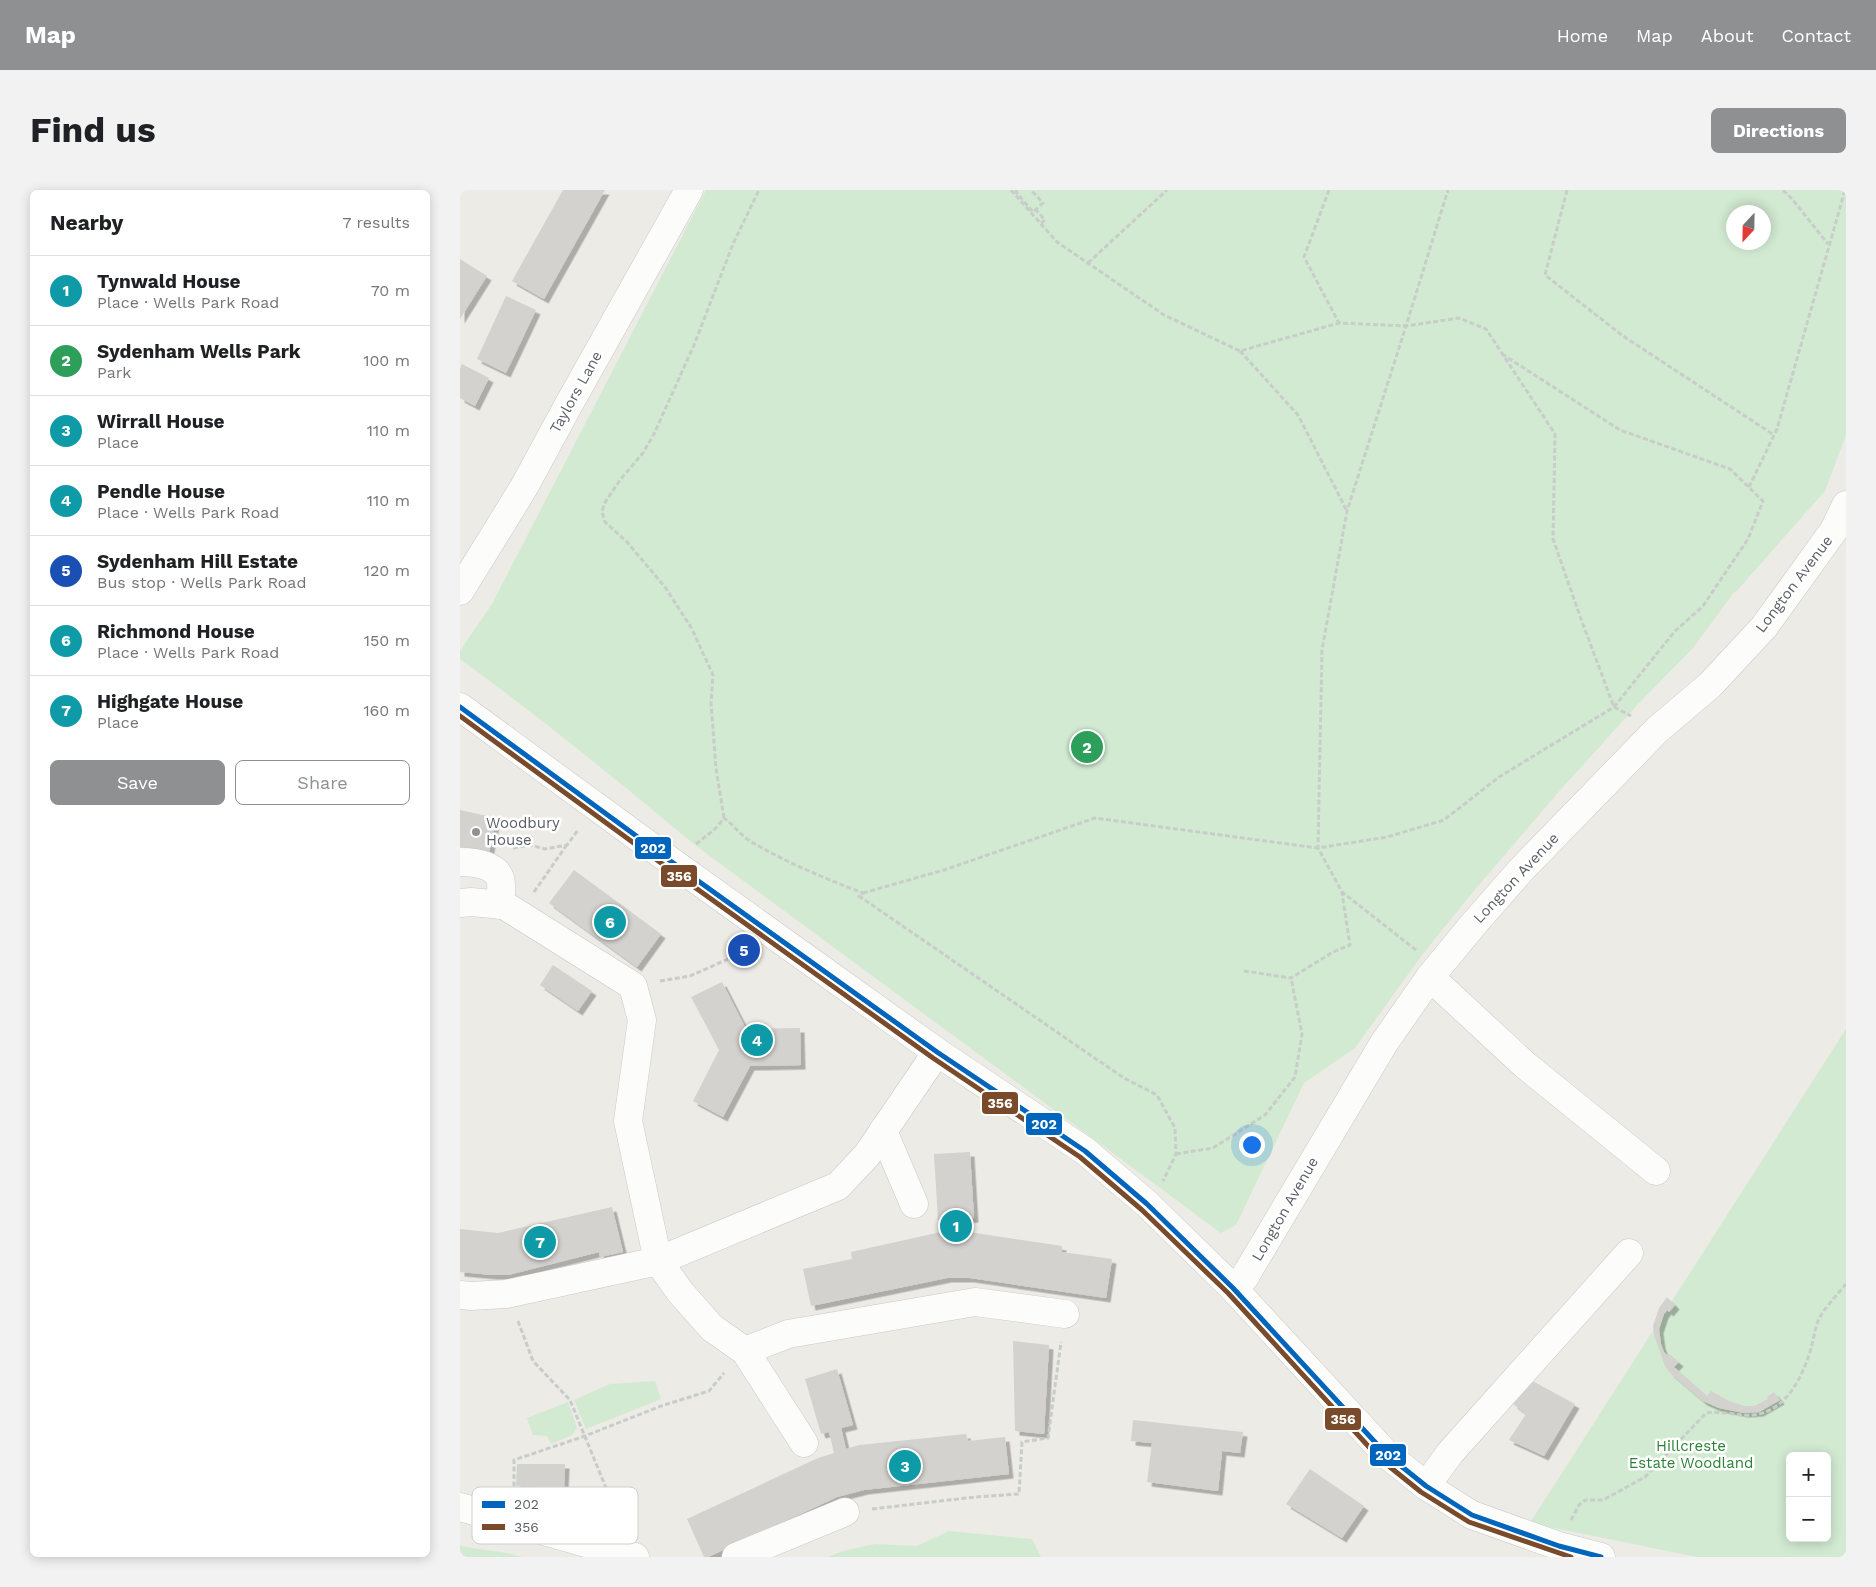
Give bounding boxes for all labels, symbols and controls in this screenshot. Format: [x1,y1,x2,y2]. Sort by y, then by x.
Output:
text: Map [25,21,76,49]
text: Home [1557,25,1608,46]
text: Map [1636,25,1673,46]
text: About [1701,25,1753,46]
text: Contact [1781,25,1851,46]
button: Directions [1711,108,1846,153]
text: Find us [30,109,156,151]
north arrow [1726,205,1771,250]
text: Nearby [50,210,123,235]
text: 7 results [343,213,410,232]
text: Tynwald House [97,270,241,293]
text: 1 [63,281,69,300]
text: 70 m [371,281,410,300]
text: Place · Wells Park Road [97,293,279,312]
text: Sydenham Wells Park [97,340,301,363]
street label: Taylors Lane [546,348,606,436]
text: 2 [61,351,71,370]
text: 100 m [363,351,410,370]
text: Park [97,363,131,382]
text: Wirrall House [97,410,225,433]
text: 3 [61,421,71,440]
text: 110 m [367,421,410,440]
text: Place [97,433,139,452]
text: Pendle House [97,480,225,503]
text: 4 [61,491,71,510]
text: 110 m [367,491,410,510]
text: Place · Wells Park Road [97,503,279,522]
street label: Longton Avenue [1752,532,1836,636]
text: Sydenham Hill Estate [97,550,298,573]
text: 5 [61,561,71,580]
text: 120 m [364,561,410,580]
text: Bus stop · Wells Park Road [97,573,306,592]
text: Richmond House [97,620,255,643]
text: 6 [61,631,71,650]
text: 150 m [364,631,410,650]
text: Place · Wells Park Road [97,643,279,662]
text: Highgate House [97,690,243,713]
text: 7 [61,701,71,720]
text: 160 m [363,701,410,720]
text: Place [97,713,139,732]
pin: 2 [1071,728,1103,766]
button: Save [50,760,225,805]
button: Share [235,760,410,805]
place label: Woodbury House [486,814,560,849]
marker: Woodbury House [470,826,482,838]
street label: Longton Avenue [1469,829,1563,927]
line badge: 202 [634,836,672,860]
text: 202 [640,840,666,856]
line badge: 356 [660,864,698,888]
text: 356 [666,868,692,884]
pin: 6 [594,903,626,941]
pin: 5 [728,931,760,969]
pin: 4 [741,1021,773,1059]
line badge: 356 [981,1091,1019,1115]
text: 356 [987,1095,1013,1111]
line badge: 202 [1025,1112,1063,1136]
text: 202 [1031,1116,1057,1132]
your location [1239,1132,1265,1158]
street label: Longton Avenue [1248,1154,1322,1264]
pin: 1 [940,1207,972,1245]
pin: 7 [524,1223,556,1261]
line badge: 356 [1324,1407,1362,1431]
text: 356 [1330,1411,1356,1427]
park label: Hillcreste Estate Woodland [1629,1437,1753,1472]
line badge: 202 [1369,1443,1407,1467]
pin: 3 [889,1447,921,1485]
text: 202 [1375,1447,1401,1463]
map controls [1786,1452,1831,1542]
button: + [1786,1452,1831,1497]
legend [472,1487,638,1544]
text: 202 [514,1496,539,1512]
button: − [1786,1497,1831,1542]
text: 356 [514,1519,539,1535]

